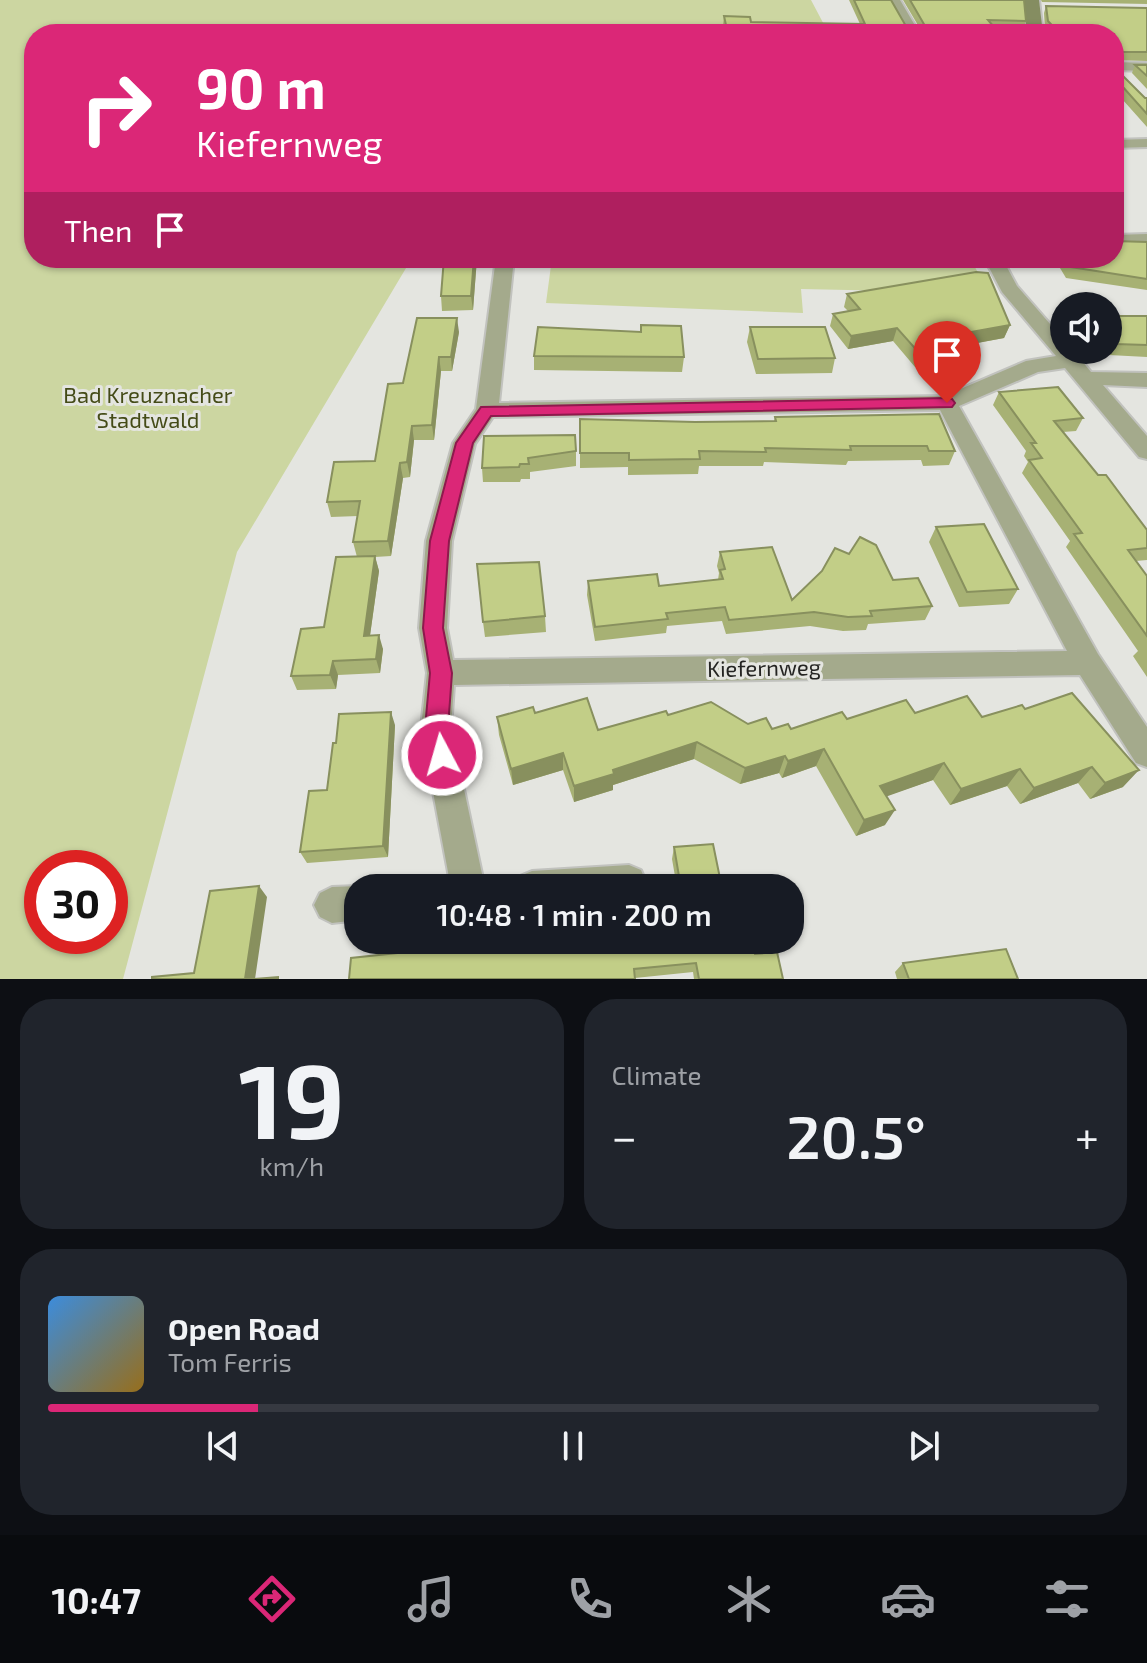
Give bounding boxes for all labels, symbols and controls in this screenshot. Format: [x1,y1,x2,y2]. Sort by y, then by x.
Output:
text: 90 m [196,53,326,120]
icon: right [64,56,168,160]
text: Kiefernweg [196,121,383,164]
icon: arrive [148,208,192,252]
text: Then [64,212,132,248]
map controls [1050,292,1122,364]
button: sound [1050,292,1122,364]
pin [913,321,981,403]
icon: arrive [925,333,969,377]
park label: Bad Kreuznacher Stadtwald [63,381,233,432]
street label: Kiefernweg [707,653,821,681]
position arrow [400,713,484,797]
speed limit sign: 30 [24,850,128,954]
text: 10:48 · 1 min · 200 m [436,896,712,932]
text: 19 [239,1035,345,1160]
text: Climate [612,1059,701,1090]
text: 20.5° [786,1099,926,1171]
text: − [612,1109,637,1162]
text: + [1075,1109,1099,1162]
text: km/h [259,1150,324,1181]
text: Open Road [168,1310,320,1346]
text: Tom Ferris [168,1346,292,1377]
icon: previous [201,1424,245,1468]
icon: pause [551,1424,595,1468]
icon: next [902,1424,946,1468]
icon: directions [244,1571,300,1627]
icon: music [403,1571,459,1627]
icon: phone [562,1571,618,1627]
icon: climate [721,1571,777,1627]
icon: car [880,1571,936,1627]
icon: filters [1039,1571,1095,1627]
text: 10:47 [52,1578,141,1621]

